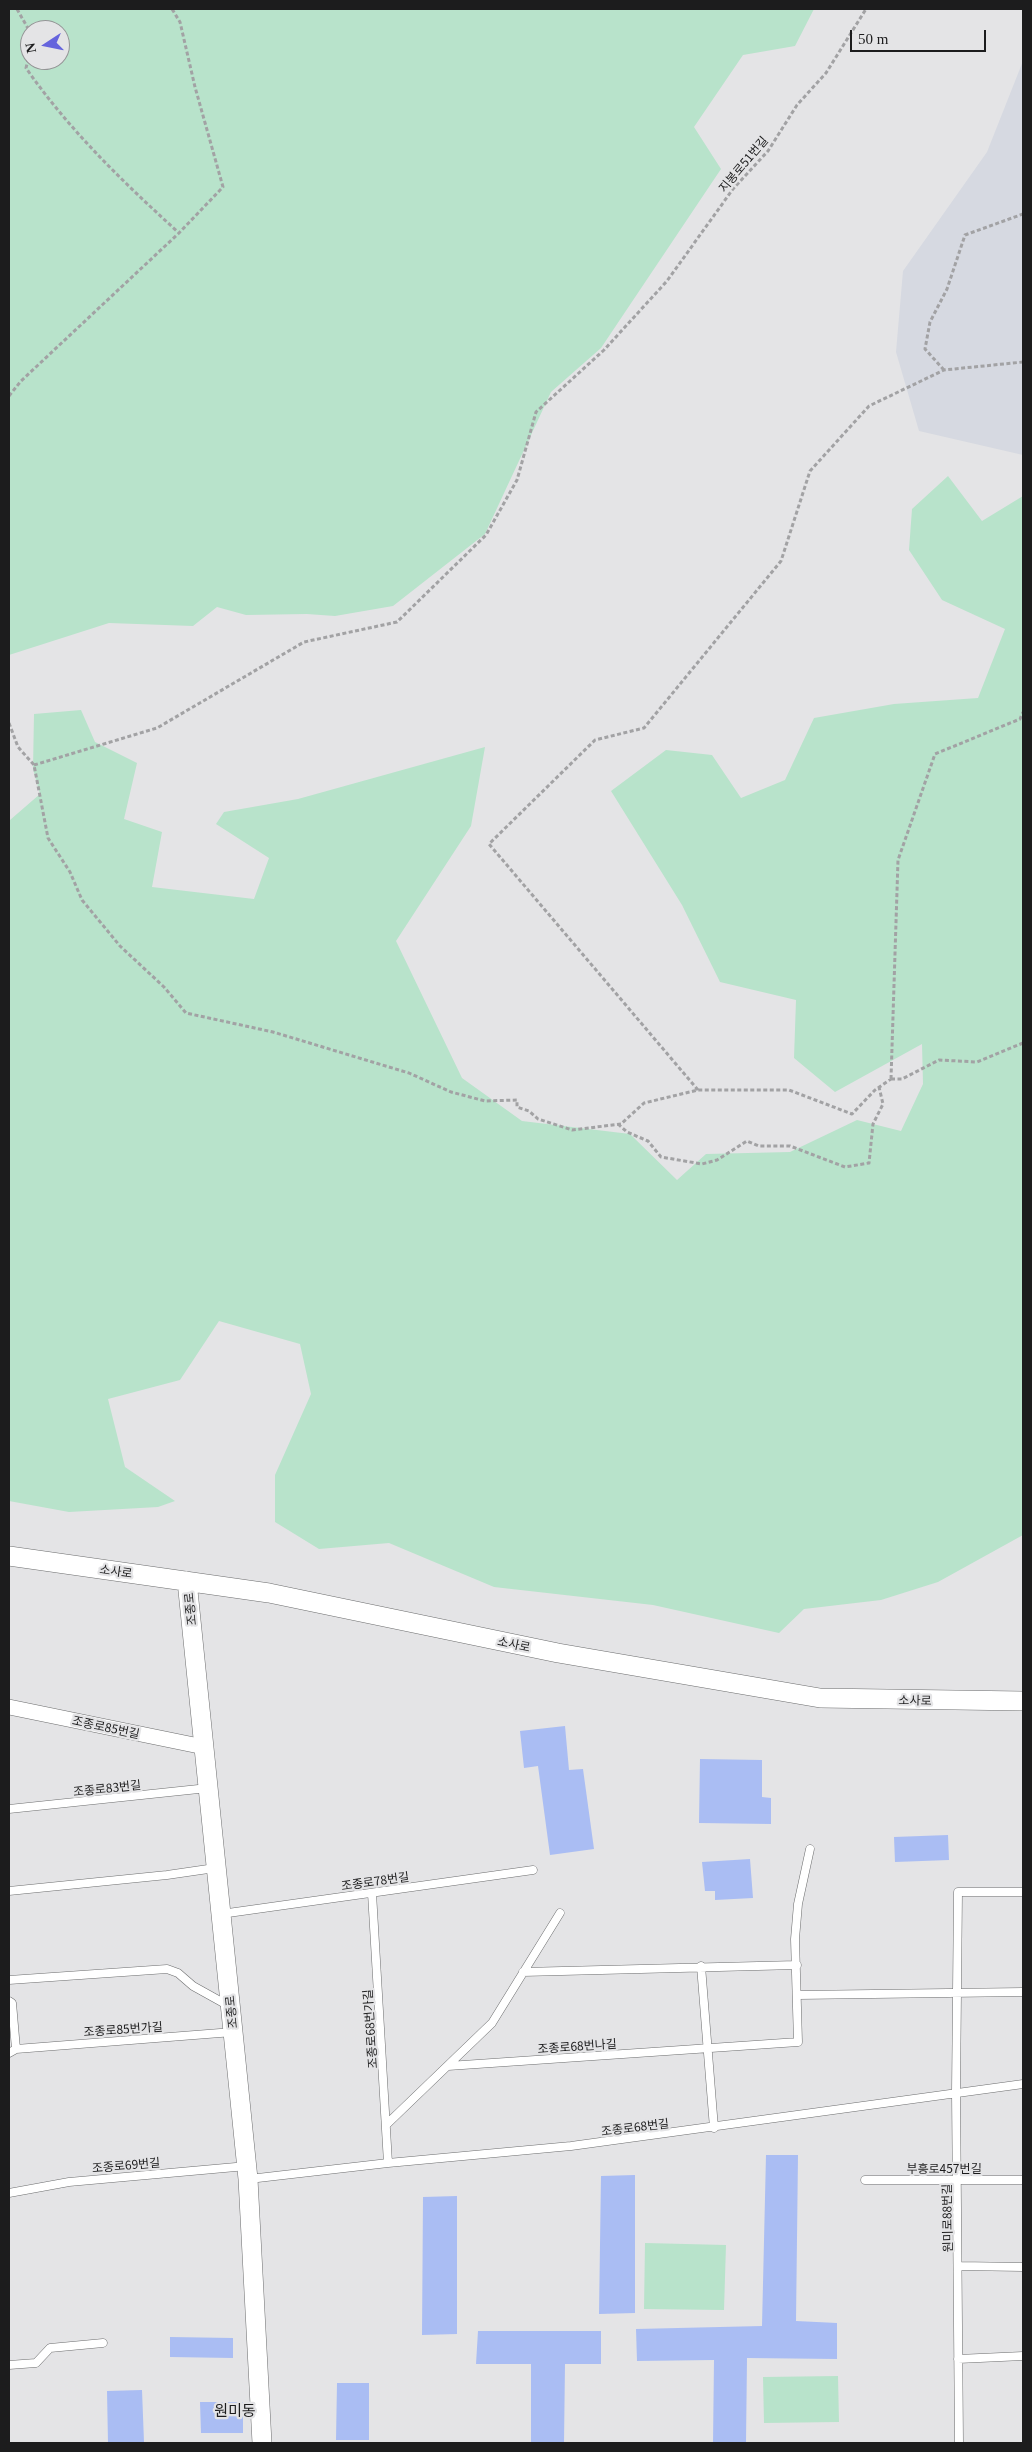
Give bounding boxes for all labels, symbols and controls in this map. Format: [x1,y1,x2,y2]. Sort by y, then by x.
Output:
north arrow [20,20,70,70]
scale bar [852,20,988,52]
text: 50 m [858,31,888,47]
text: N [22,41,39,54]
street label: 지봉로51번길 [715,133,771,195]
street label: 소사로 [99,1562,133,1580]
street label: 조종로 [181,1592,199,1626]
street label: 소사로 [496,1634,532,1654]
street label: 소사로 [898,1693,932,1707]
street label: 조종로85번길 [71,1713,141,1741]
street label: 조종로83번길 [72,1777,142,1799]
street label: 조종로78번길 [340,1869,410,1893]
street label: 조종로68번가길 [360,1989,380,2069]
street label: 조종로 [222,1995,240,2029]
street label: 조종로85번가길 [83,2019,163,2039]
street label: 조종로68번나길 [537,2036,617,2056]
street label: 조종로68번길 [600,2116,670,2138]
street label: 조종로69번길 [91,2155,161,2175]
street label: 부흥로457번길 [906,2161,982,2175]
street label: 원미로88번길 [939,2184,955,2252]
district label: 원미동 [214,2401,256,2419]

